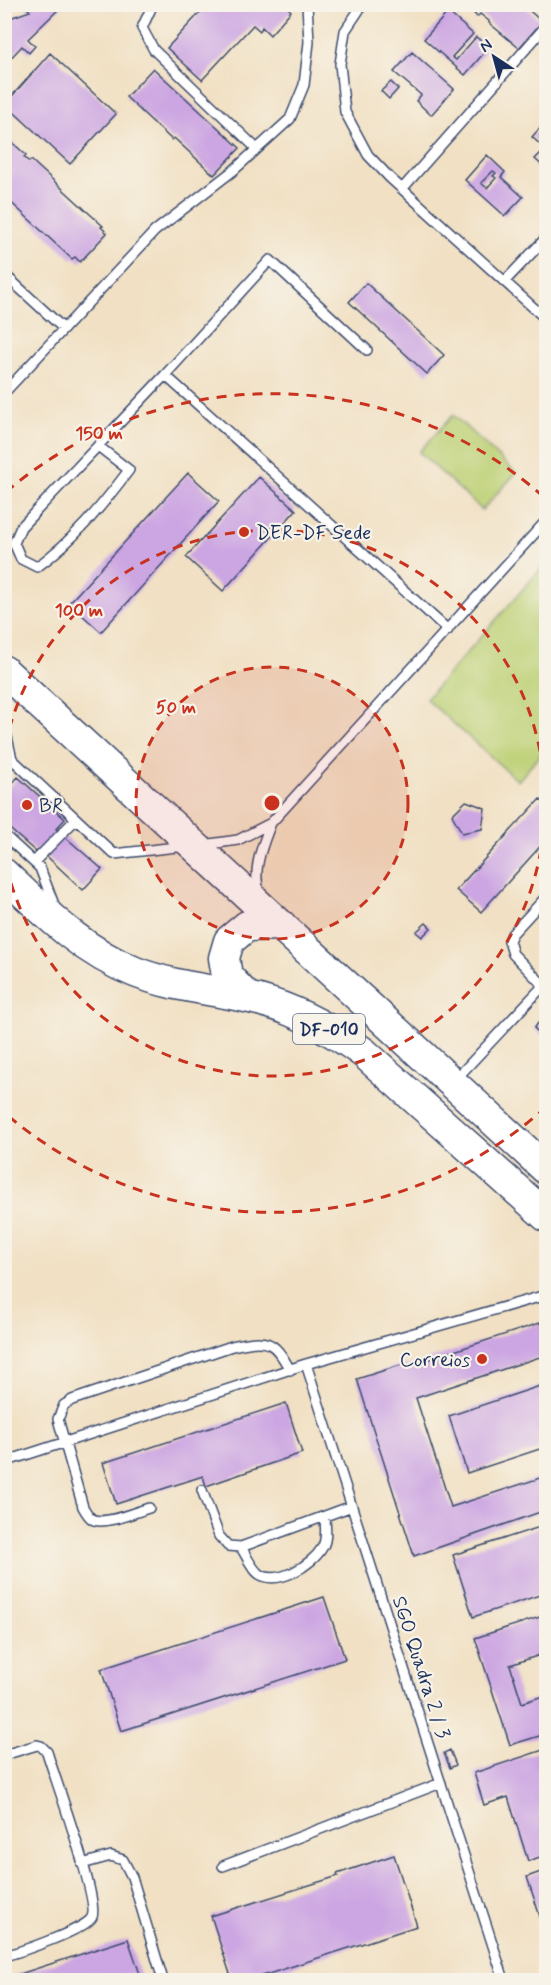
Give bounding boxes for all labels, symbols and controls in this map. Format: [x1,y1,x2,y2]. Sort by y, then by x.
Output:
north arrow [464,27,524,87]
text: N [476,34,497,58]
text: 150 m [75,422,123,446]
place label: DER-DF Sede [256,520,371,547]
marker: DER-DF Sede [237,525,251,539]
text: 100 m [55,599,103,623]
text: 50 m [156,696,196,720]
place label: BR [39,793,63,820]
centre of rings [262,793,282,813]
marker: BR [20,798,34,812]
road number: DF-010 [293,1014,365,1044]
place label: Correios [400,1347,470,1374]
marker: Correios [475,1352,489,1366]
street label: SGO Quadra 2 / 3 [385,1593,456,1742]

